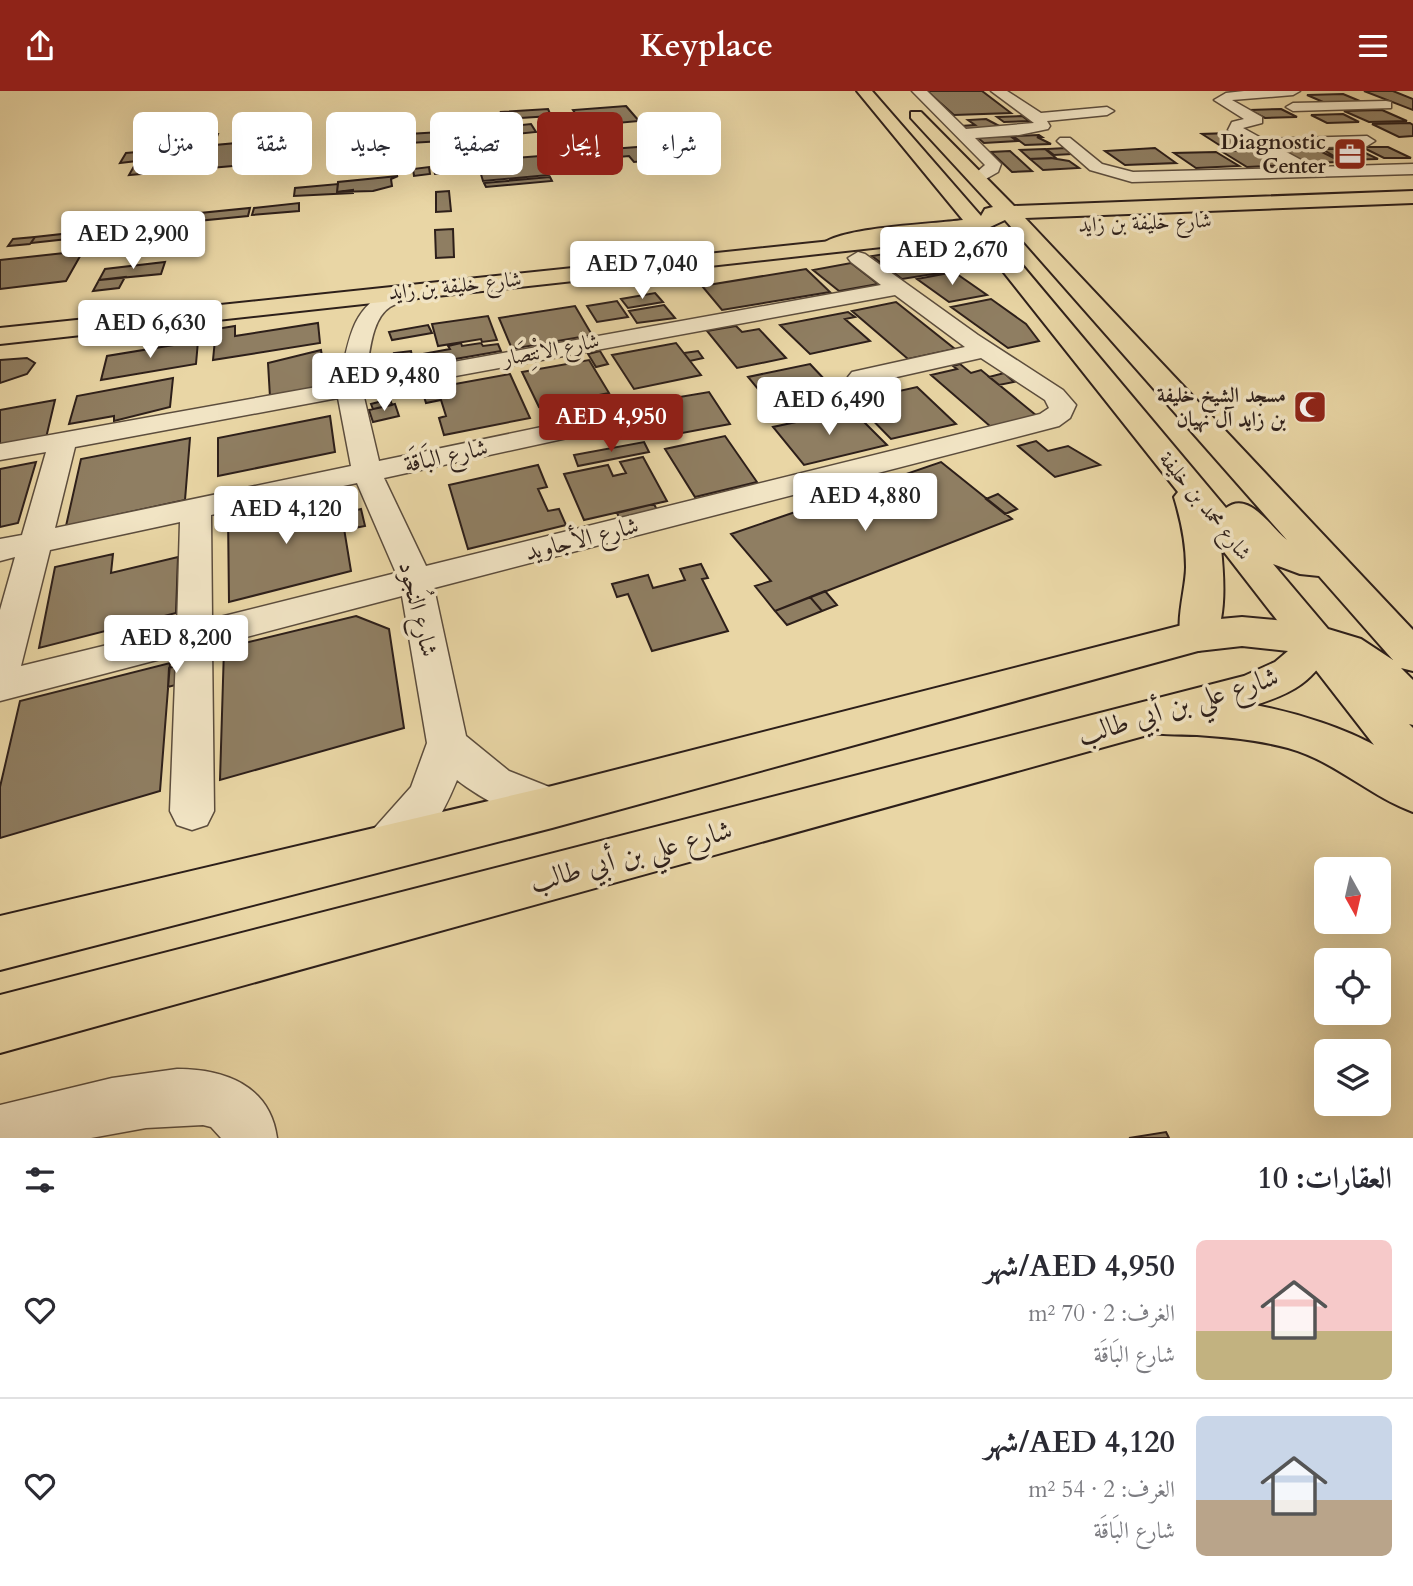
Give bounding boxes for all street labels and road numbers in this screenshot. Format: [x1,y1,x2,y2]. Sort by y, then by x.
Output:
street label: شارع خليفة بن زايد [1078,206,1212,243]
street label: شارع خليفة بن زايد [387,265,523,310]
street label: شارع الانْتِصَار [498,324,602,377]
street label: شارع البَاقَة [401,430,492,484]
street label: شارع محمد بن خليفة [1150,446,1258,568]
street label: شارع الأجاويد [522,509,643,572]
street label: شارع النُجود [387,557,450,661]
street label: شارع علي بن أبي طالب [1073,656,1285,761]
street label: شارع علي بن أبي طالب [525,810,738,908]

